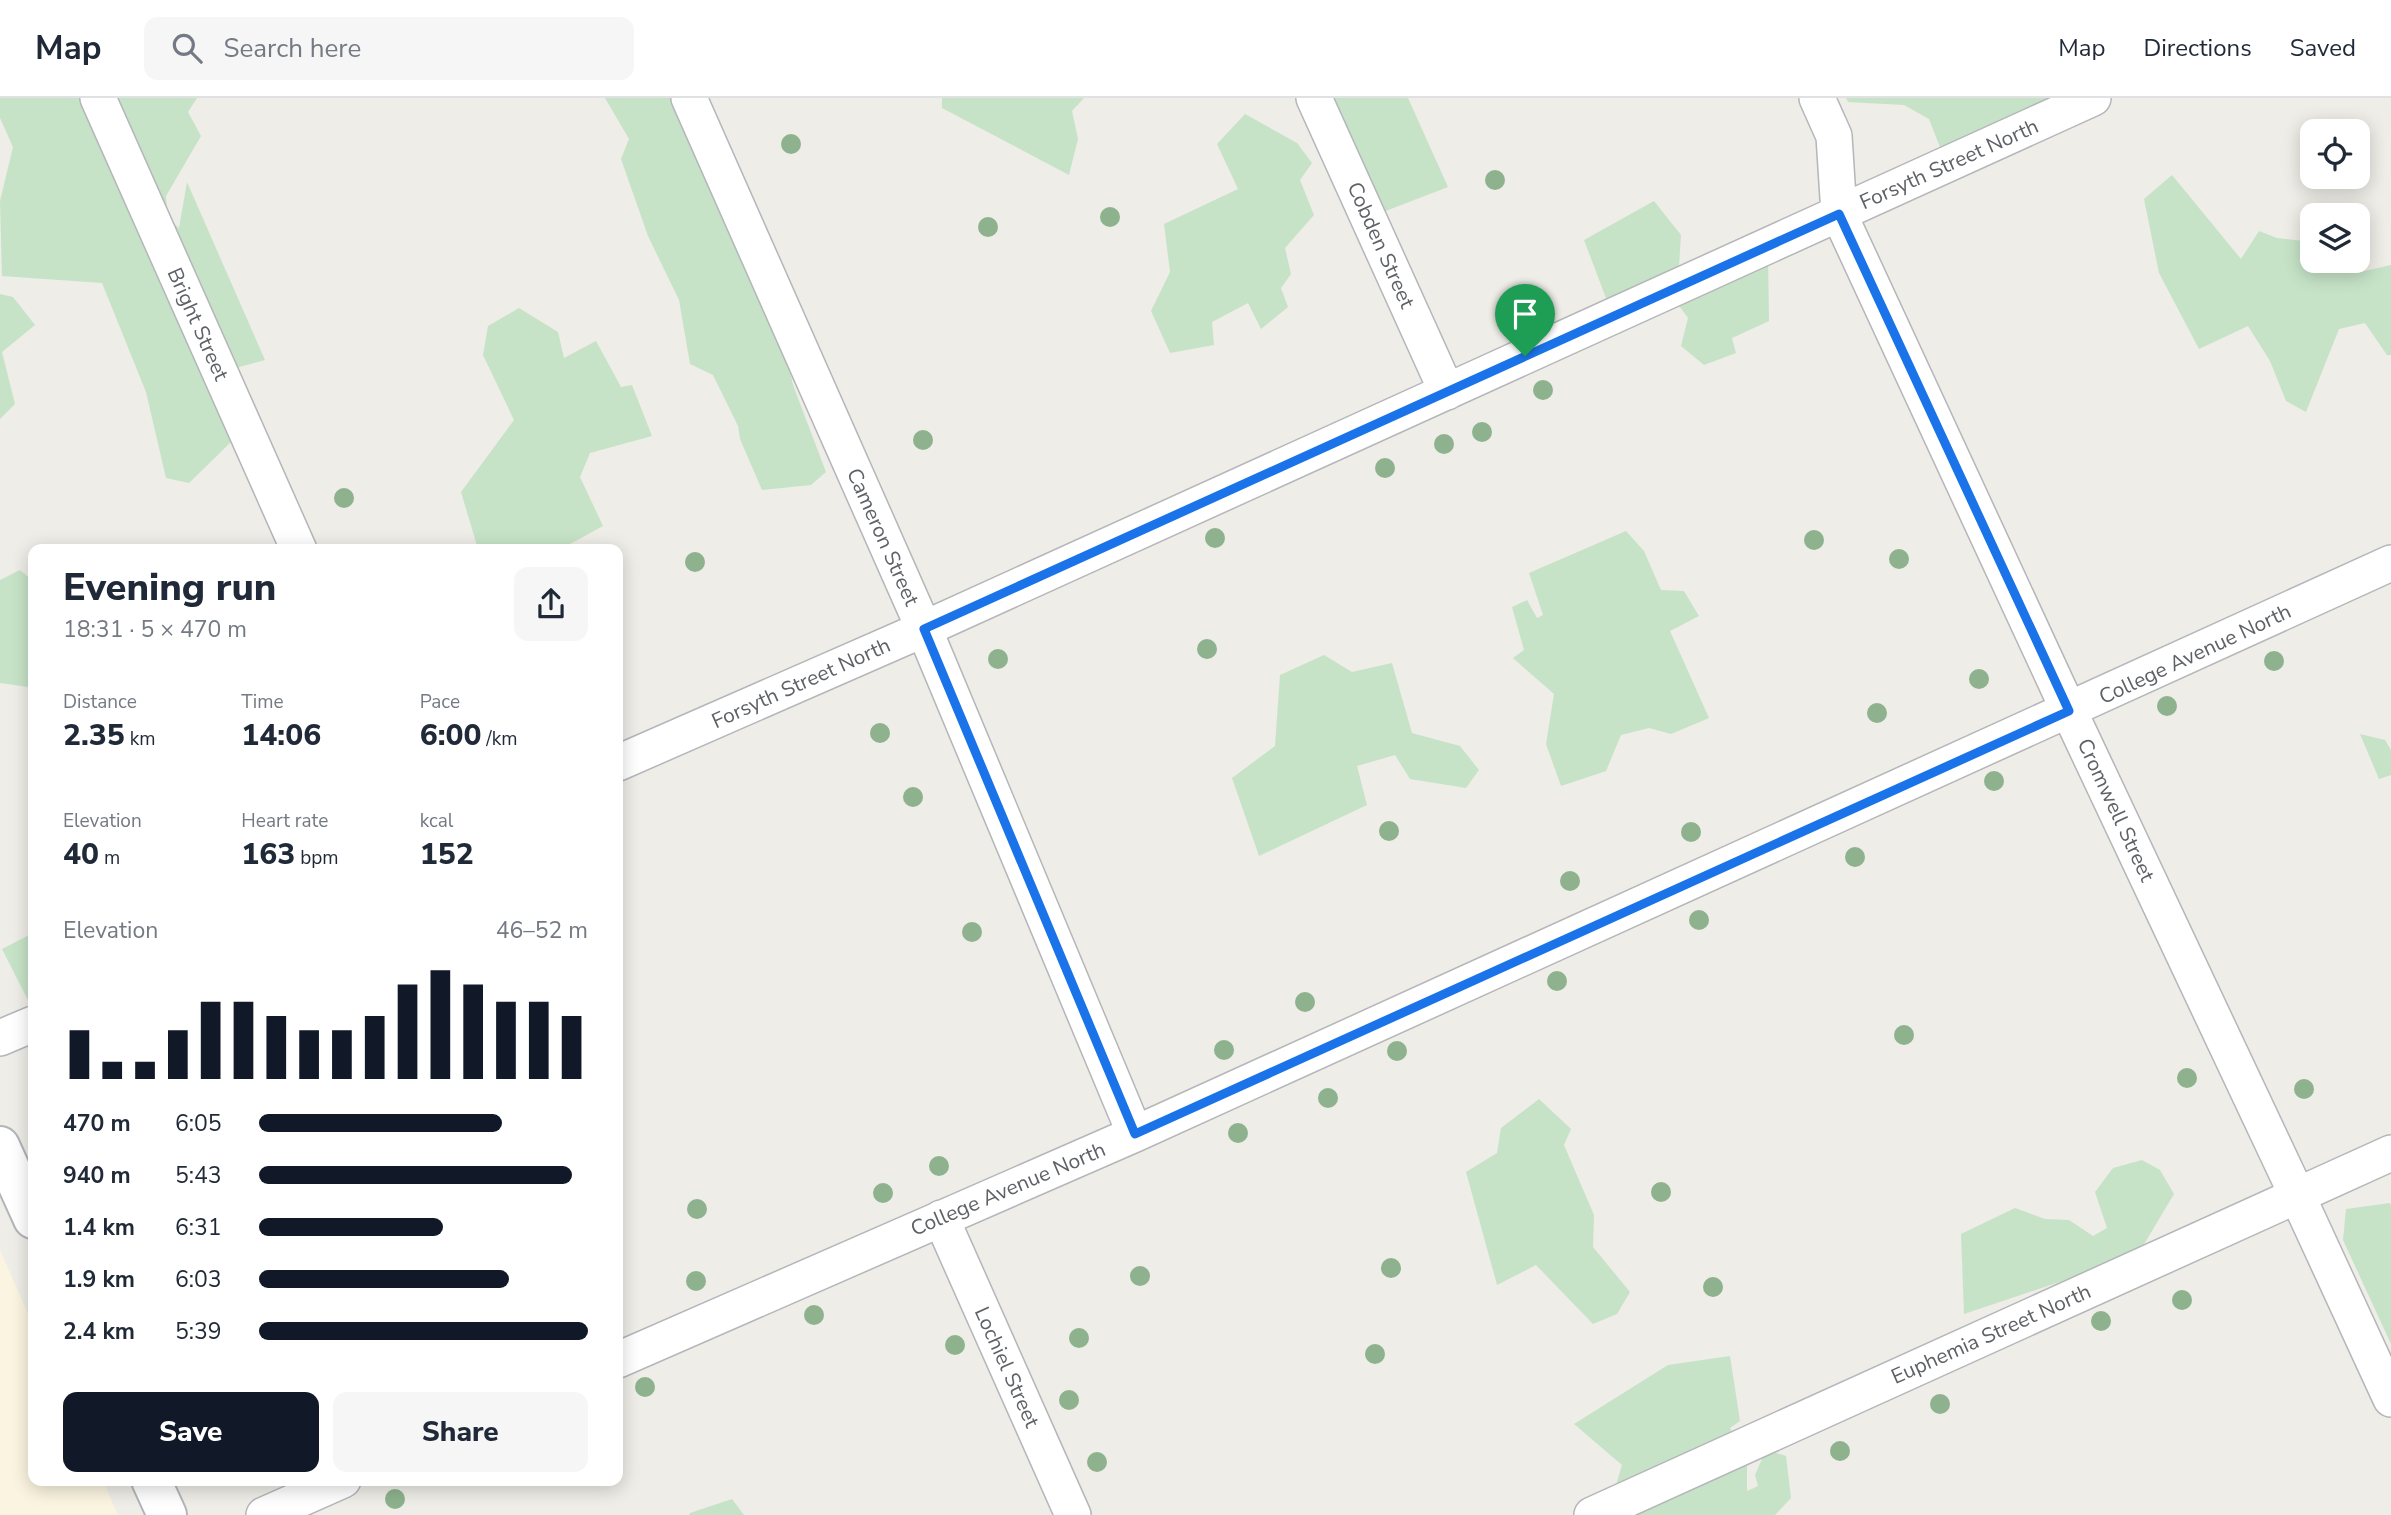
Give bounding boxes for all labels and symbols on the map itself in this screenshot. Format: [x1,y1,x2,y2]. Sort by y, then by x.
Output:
street label: Forsyth Street North [1855,112,2043,216]
street label: Cobden Street [1341,177,1422,313]
street label: Bright Street [161,263,236,385]
pin [1495,284,1555,356]
street label: Cameron Street [840,464,926,611]
street label: College Avenue North [2094,597,2296,711]
street label: Forsyth Street North [707,631,895,735]
street label: Cromwell Street [2071,734,2162,887]
street label: College Avenue North [906,1135,1110,1243]
street label: Euphemia Street North [1887,1277,2095,1391]
street label: Lochiel Street [968,1302,1046,1432]

